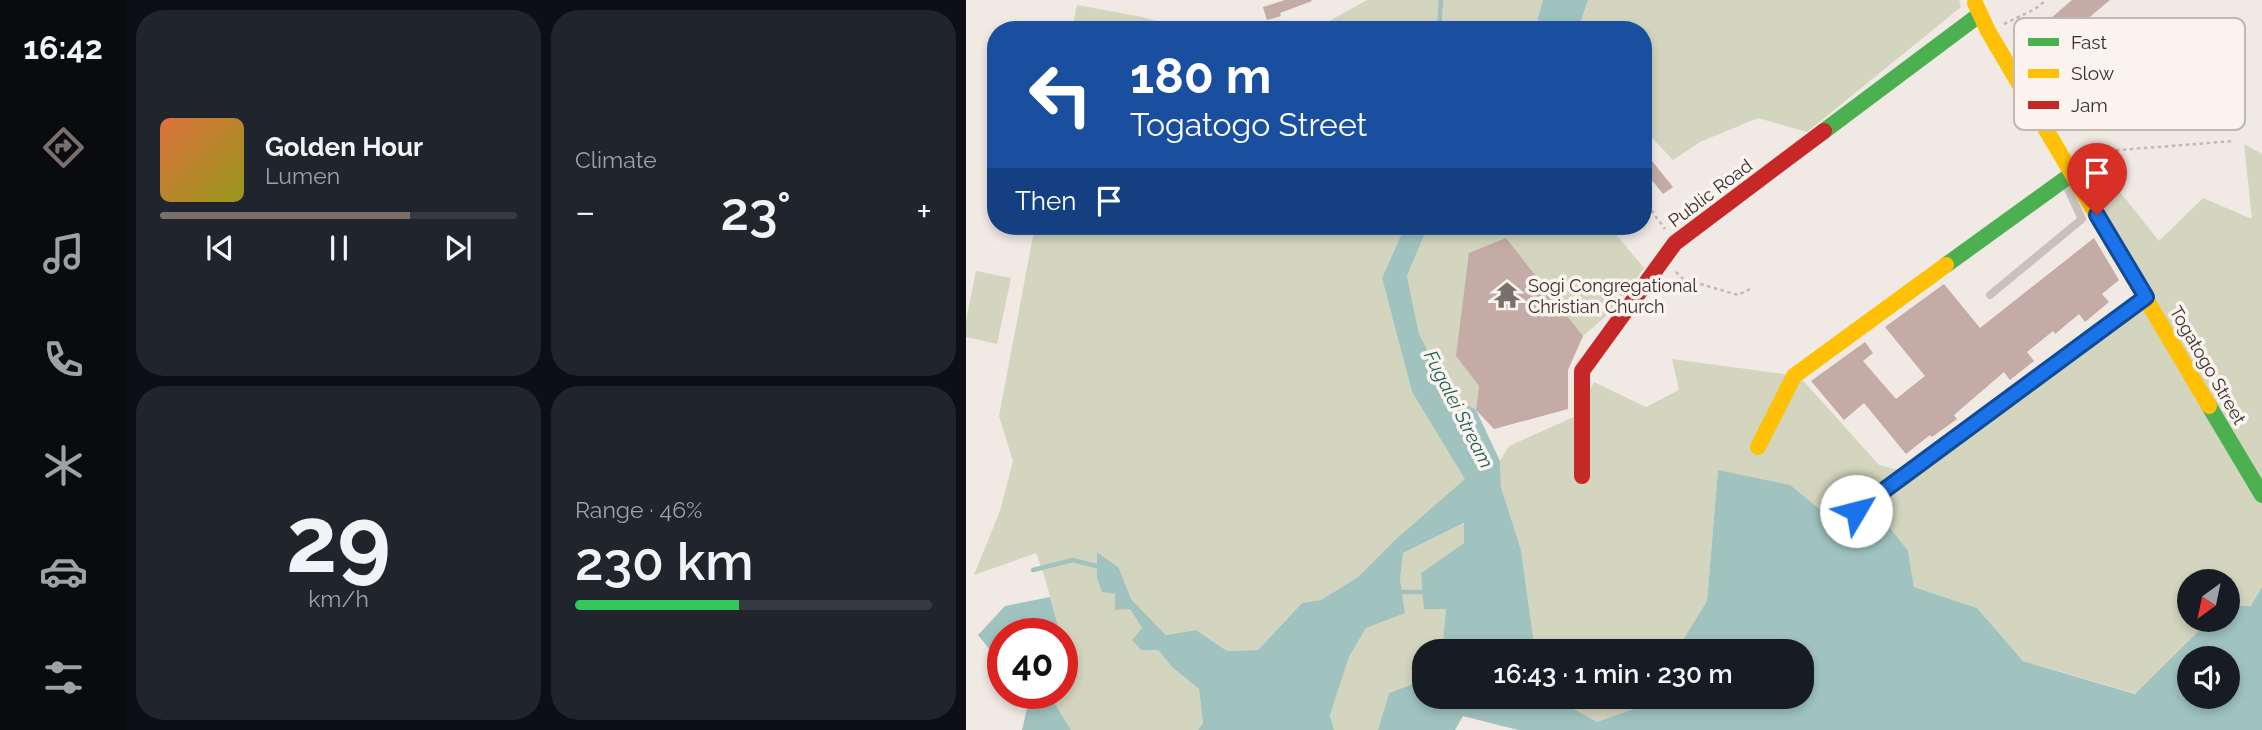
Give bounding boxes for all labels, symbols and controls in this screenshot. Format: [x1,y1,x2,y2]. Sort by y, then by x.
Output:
legend [2014,18,2245,130]
text: 16:42 [23,29,103,66]
text: Fast [2071,31,2107,53]
text: 180 m [1130,47,1271,104]
icon: left [1015,49,1106,140]
text: Slow [2071,62,2115,84]
text: Jam [2071,94,2108,116]
text: Togatogo Street [1130,106,1367,143]
icon: directions [39,123,88,172]
text: Golden Hour [265,132,423,162]
pin [2067,143,2127,215]
text: Climate [575,146,657,173]
icon: arrive [2078,154,2116,192]
street label: Public Road [1664,155,1756,231]
text: Lumen [265,162,340,189]
text: 23° [721,181,791,242]
icon: arrive [1090,182,1128,220]
text: Then [1015,186,1076,216]
text: − [575,189,595,234]
text: + [916,189,932,234]
icon: music [39,229,88,278]
icon: previous [201,229,239,267]
icon: pause [320,229,358,267]
icon: next [439,229,477,267]
place label: Sogi Congregational Christian Church [1528,275,1697,317]
temple icon: Sogi Congregational Christian Church [1492,280,1522,310]
street label: Togatogo Street [2166,302,2250,428]
icon: phone [39,335,88,384]
water label: Fugalei Stream [1420,347,1498,471]
icon: climate [39,441,88,490]
position arrow [1819,474,1893,548]
text: 29 [286,486,391,593]
text: Range · 46% [575,496,702,523]
text: 230 km [575,531,754,592]
icon: car [39,547,88,596]
north arrow [2177,569,2240,632]
map controls [2177,569,2240,709]
text: km/h [308,585,369,612]
speed limit sign: 40 [987,618,1078,709]
button: sound [2177,646,2240,709]
icon: filters [39,653,88,702]
text: 16:43 · 1 min · 230 m [1493,659,1733,689]

